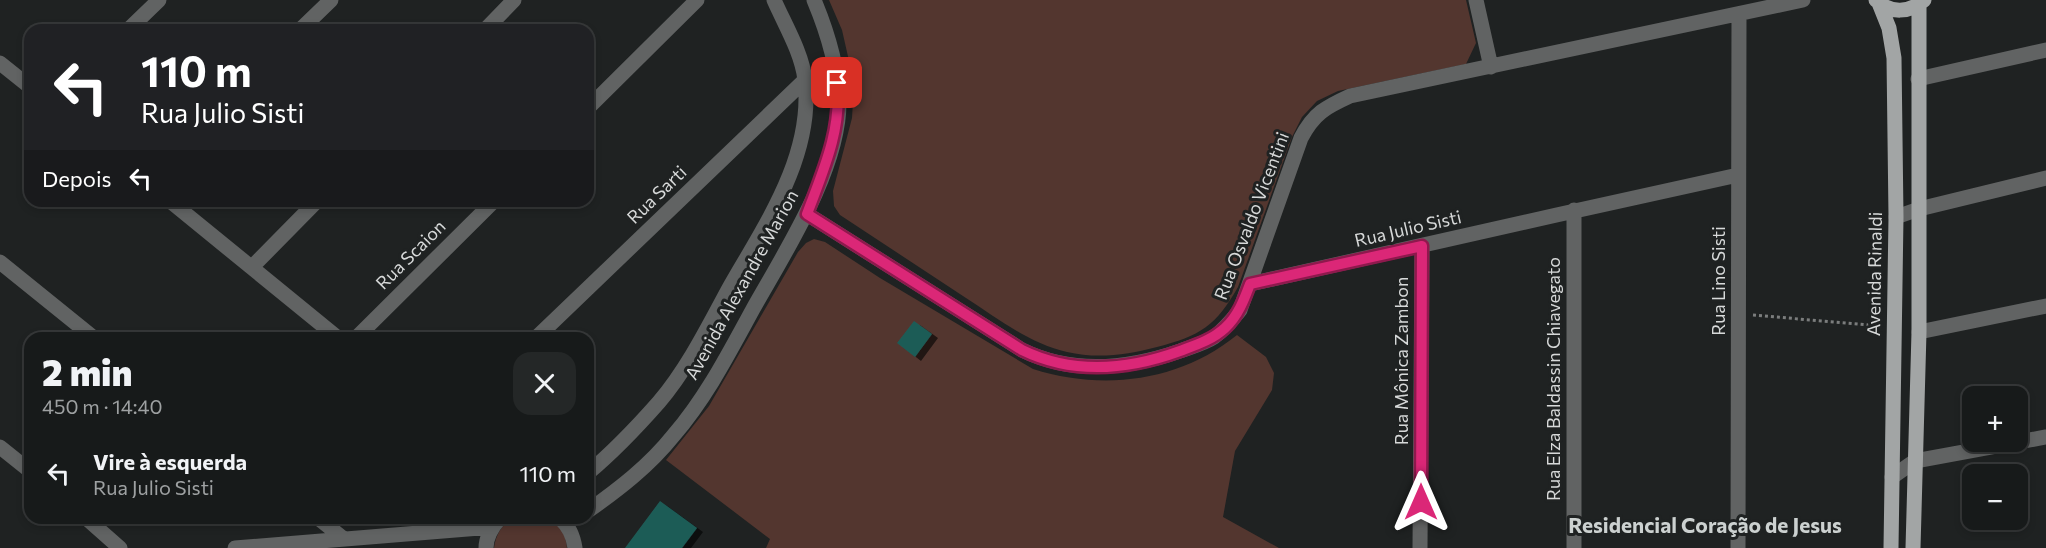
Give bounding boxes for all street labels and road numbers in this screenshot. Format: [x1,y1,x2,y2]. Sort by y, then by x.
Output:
street label: Rua Osvaldo Vicentini [1209,129,1293,303]
street label: Rua Sarti [622,161,691,228]
street label: Avenida Alexandre Marion [680,186,803,383]
street label: Rua Julio Sisti [1352,205,1463,251]
street label: Avenida Rinaldi [1862,212,1886,336]
street label: Rua Scaion [371,215,450,294]
street label: Rua Lino Sisti [1707,226,1729,336]
street label: Rua Elza Baldassin Chiavegato [1542,257,1564,501]
street label: Rua Mônica Zambon [1390,277,1412,445]

